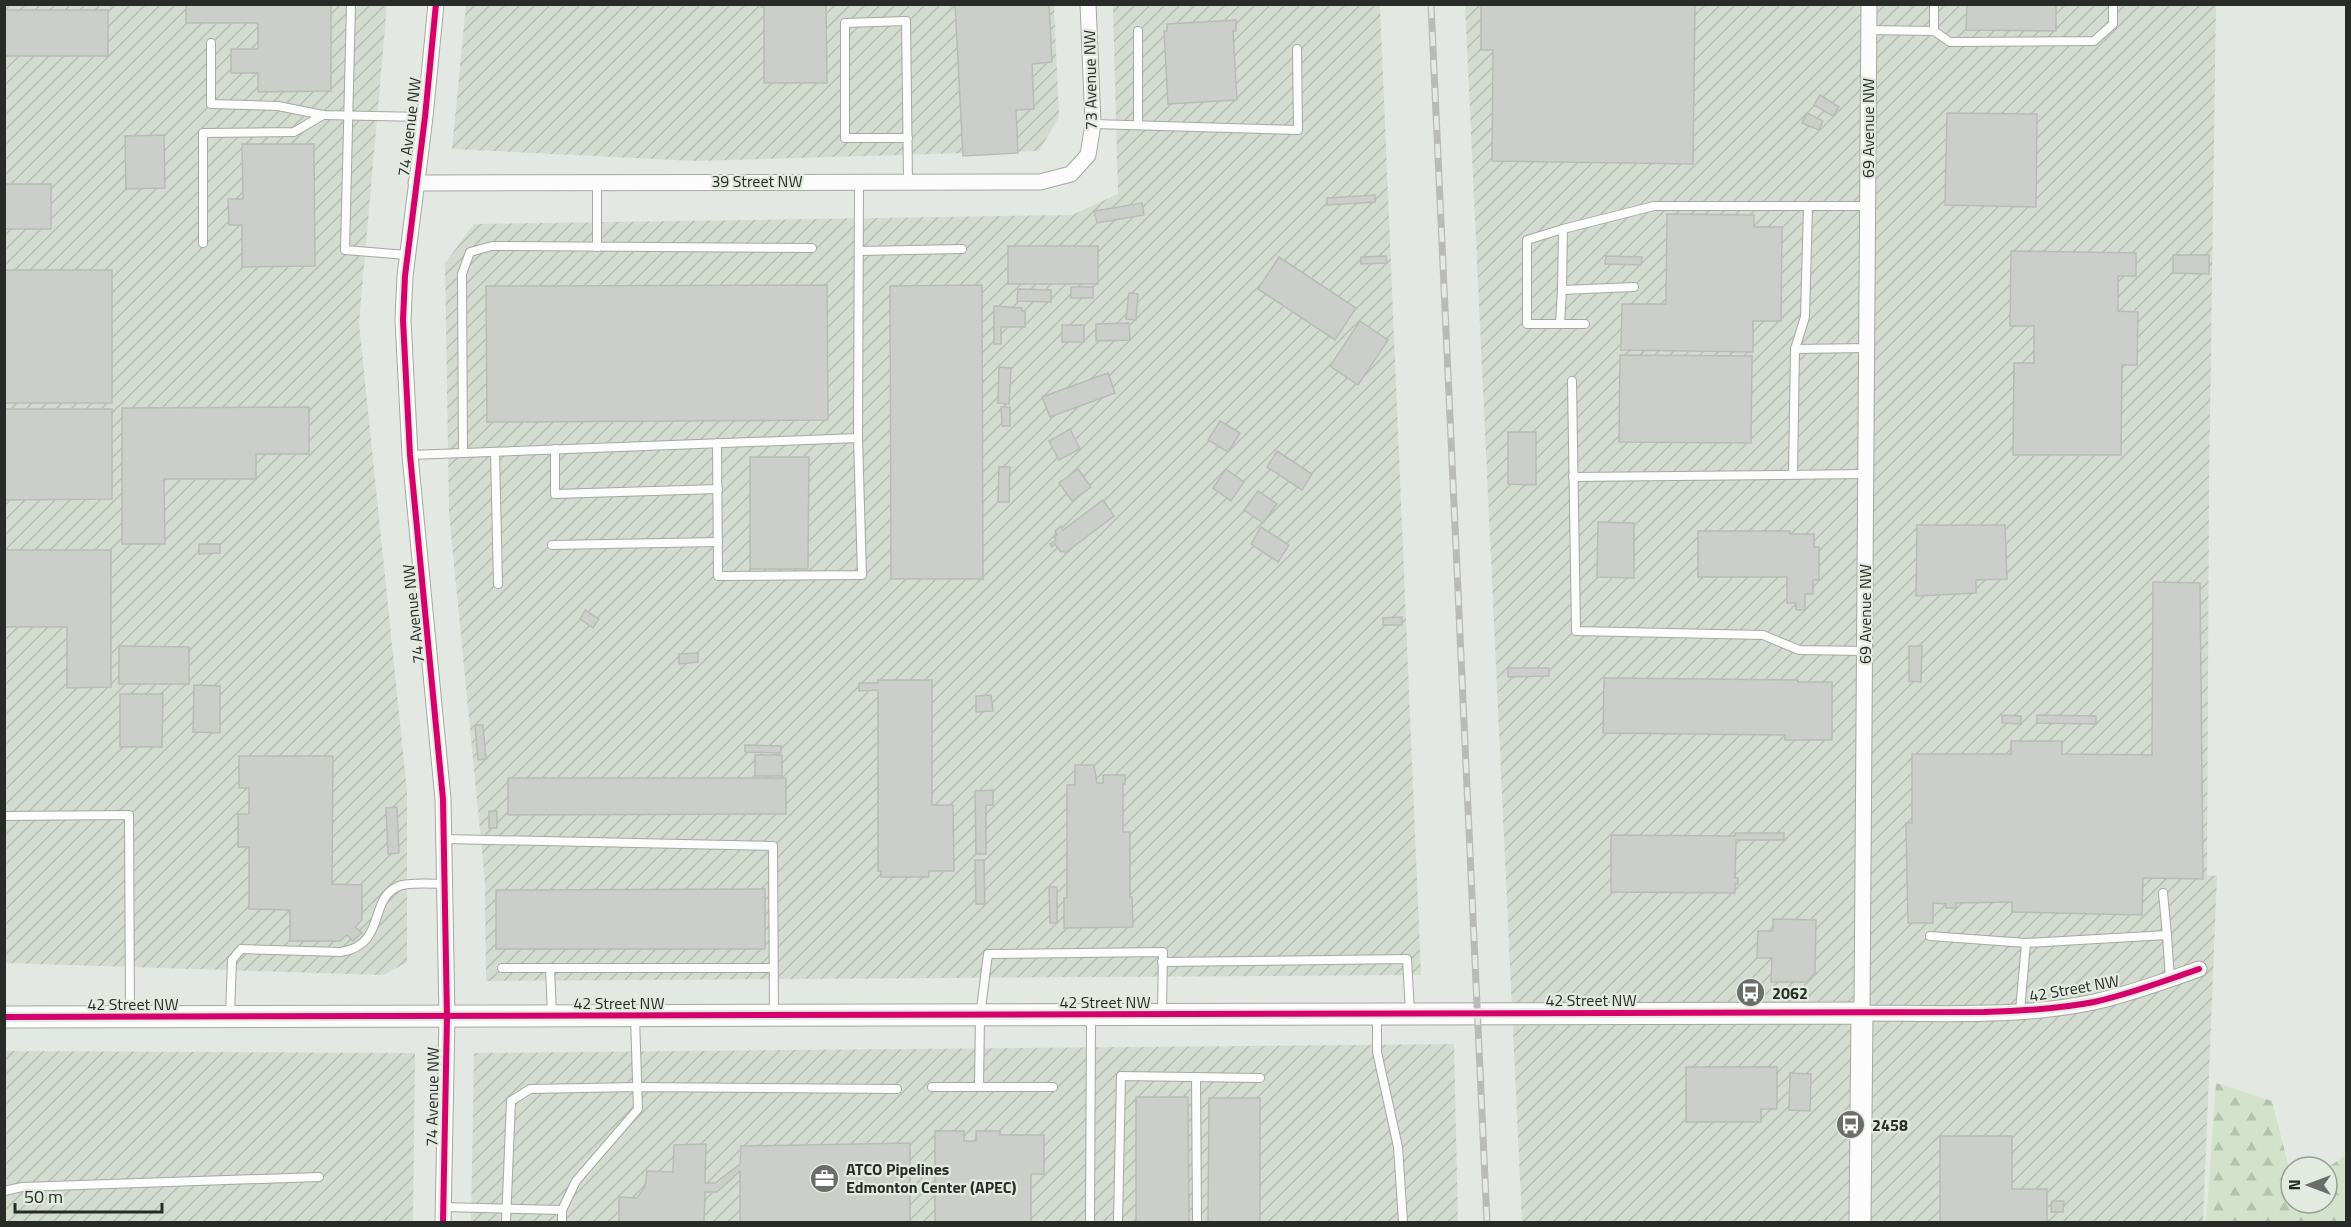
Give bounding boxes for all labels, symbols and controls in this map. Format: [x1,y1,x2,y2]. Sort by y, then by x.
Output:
street label: 73 Avenue NW [1077,30,1103,130]
street label: 74 Avenue NW [391,76,427,178]
street label: 69 Avenue NW [1856,78,1880,178]
street label: 39 Street NW [711,169,803,193]
street label: 74 Avenue NW [396,563,430,665]
street label: 69 Avenue NW [1853,564,1877,664]
street label: 42 Street NW [2027,968,2121,1008]
bus stop icon: 2062 [1735,977,1767,1009]
place label: 2062 [1772,981,1808,1005]
street label: 42 Street NW [1545,988,1637,1012]
street label: 42 Street NW [1059,990,1151,1014]
street label: 42 Street NW [573,991,665,1015]
street label: 42 Street NW [87,992,179,1016]
street label: 74 Avenue NW [419,1047,445,1147]
bus stop icon: 2458 [1835,1109,1867,1141]
place label: 2458 [1872,1113,1908,1137]
north arrow [2279,1155,2339,1215]
place label: ATCO Pipelines Edmonton Center (APEC) [846,1157,1017,1199]
office icon: ATCO Pipelines Edmonton Center (APEC) [809,1162,841,1194]
scale bar [15,1176,162,1214]
text: N [2282,1179,2306,1191]
text: 50 m [24,1183,63,1210]

